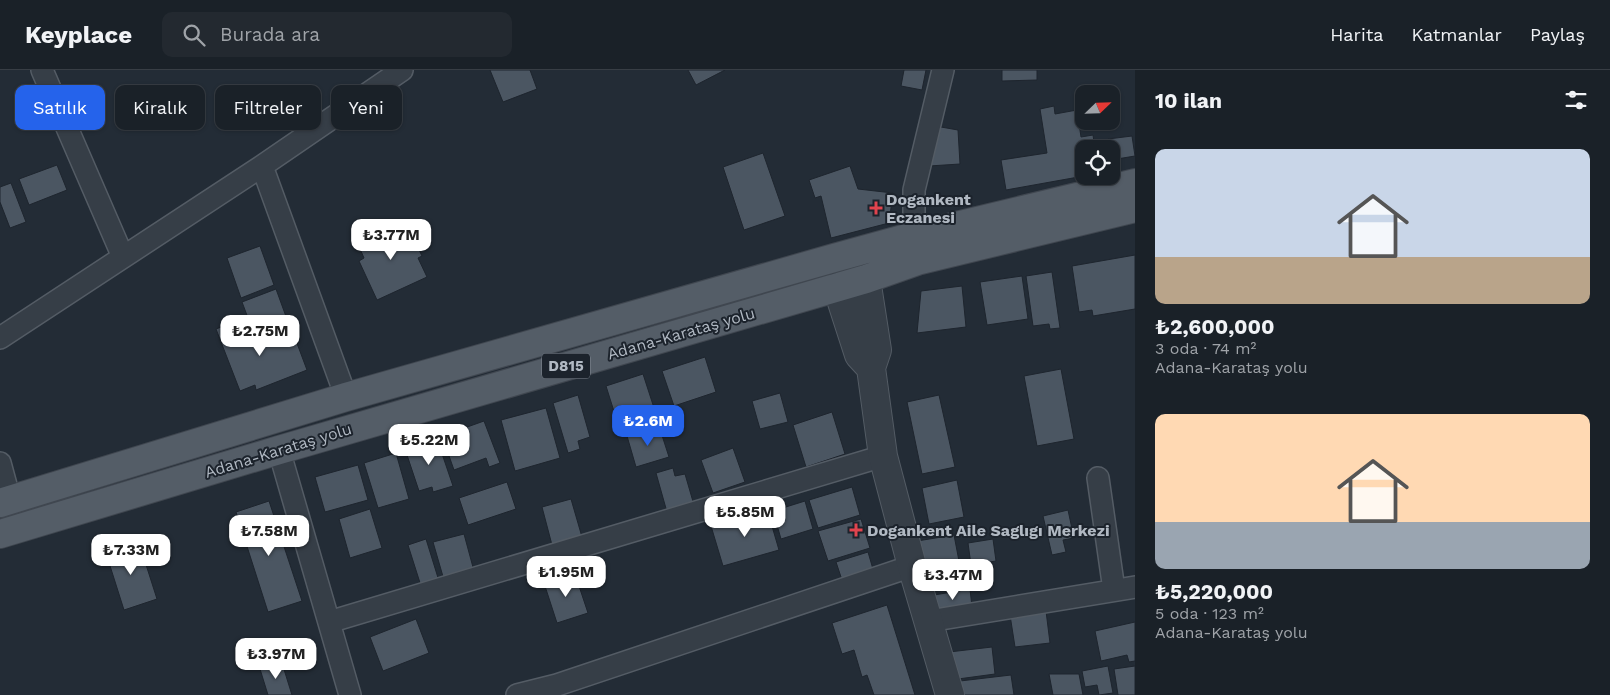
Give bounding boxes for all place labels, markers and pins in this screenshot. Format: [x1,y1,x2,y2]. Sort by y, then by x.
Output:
place label: Dogankent Eczanesi [886,190,971,227]
marker: Dogankent Eczanesi [870,202,882,214]
pin: ₺3.77M [350,218,432,261]
pin: ₺2.75M [219,314,301,357]
pin: ₺2.6M [613,404,683,447]
pin: ₺5.22M [388,424,470,466]
pin: ₺5.85M [704,496,786,538]
pin: ₺7.58M [228,514,310,557]
place label: Dogankent Aile Saglıgı Merkezi [867,521,1110,540]
marker: Dogankent Aile Saglıgı Merkezi [849,523,863,537]
pin: ₺7.33M [90,534,172,576]
pin: ₺1.95M [525,556,607,598]
pin: ₺3.47M [912,558,994,601]
pin: ₺3.97M [235,638,317,680]

